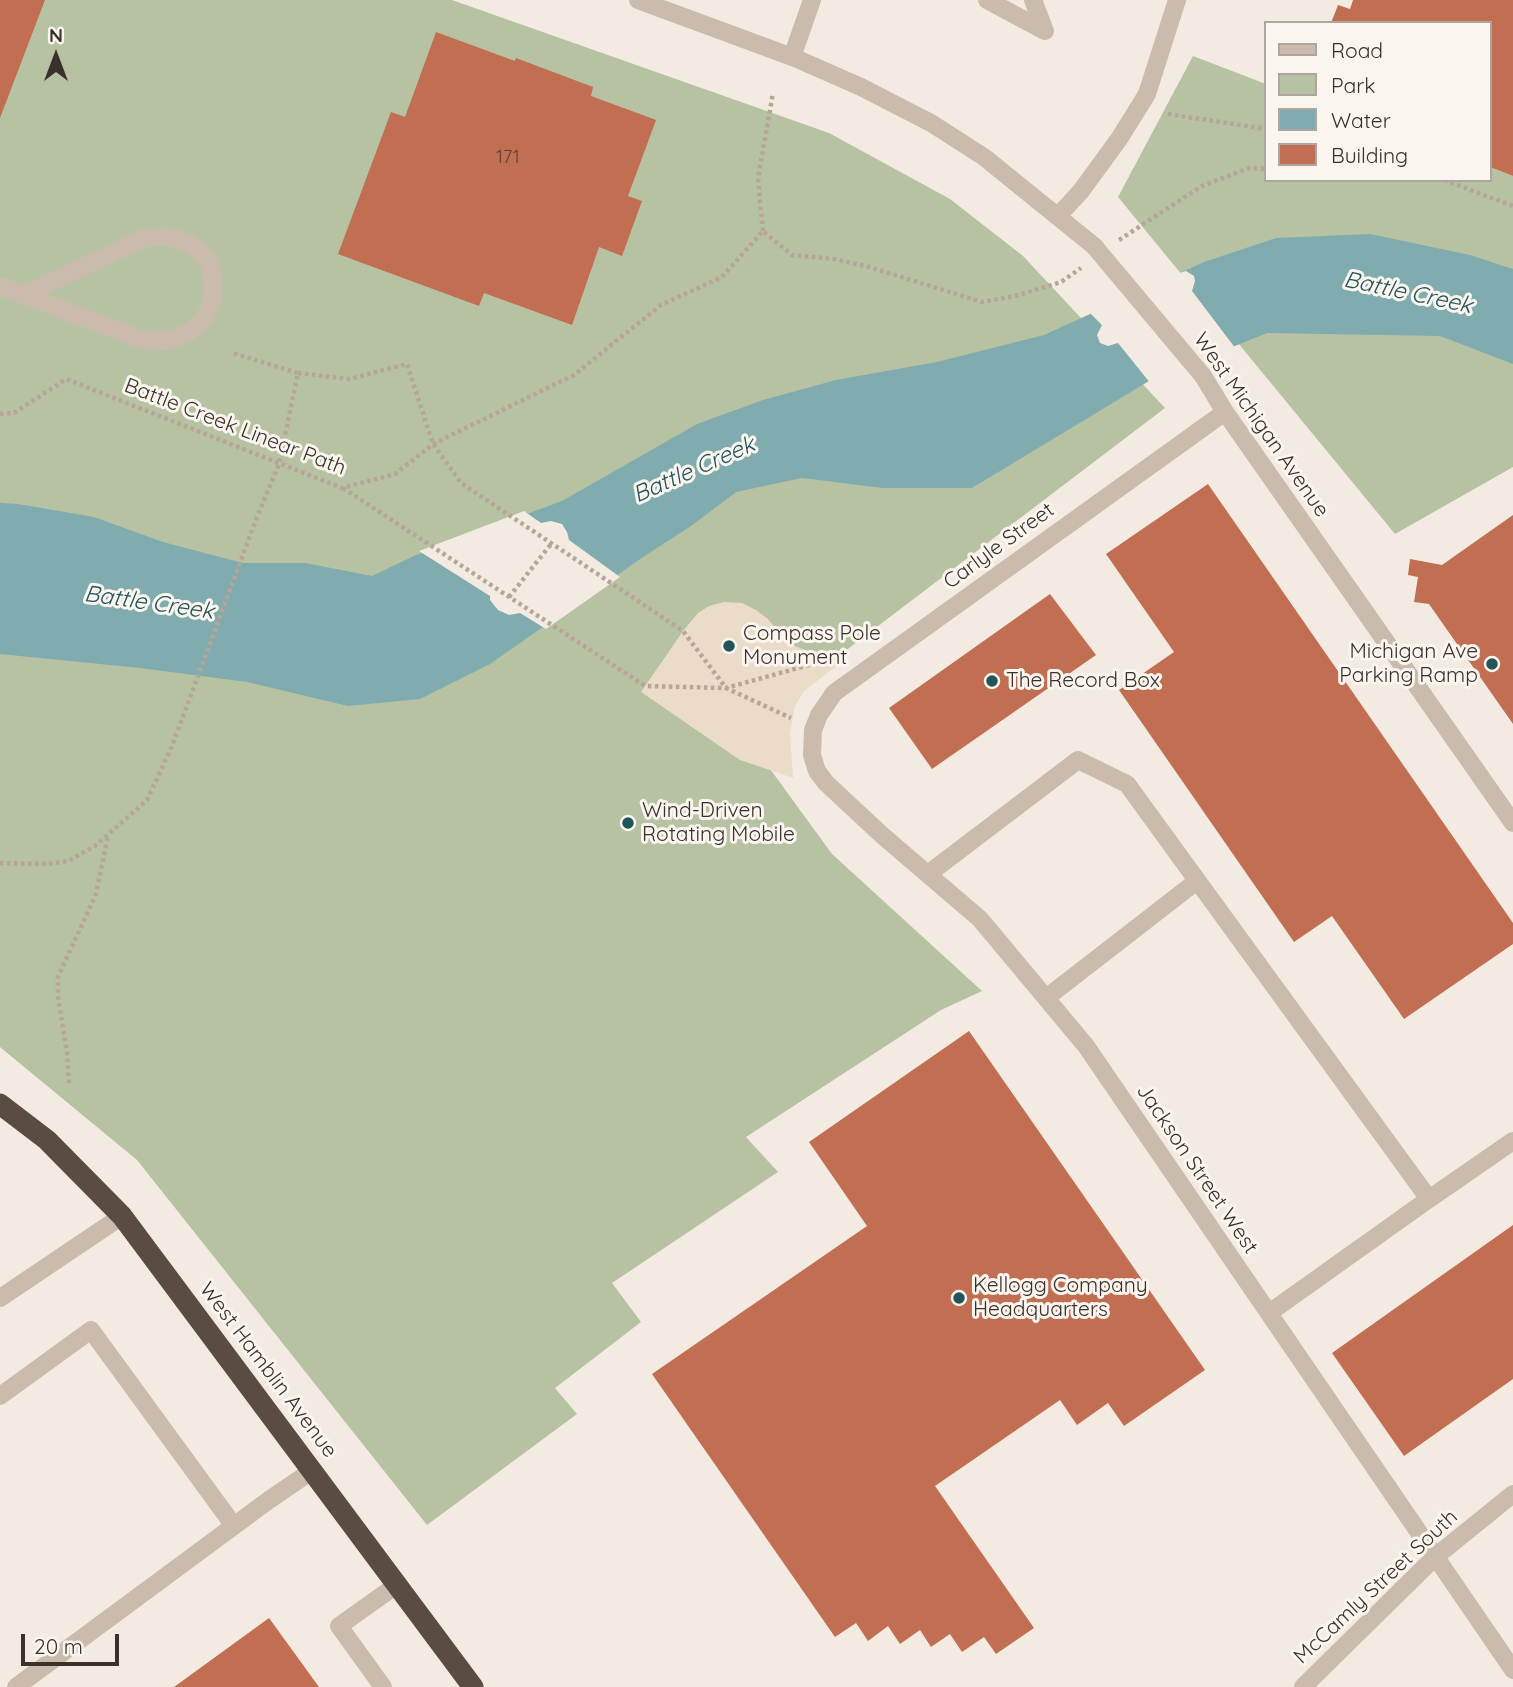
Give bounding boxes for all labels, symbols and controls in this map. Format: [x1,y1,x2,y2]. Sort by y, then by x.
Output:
north arrow [21,21,91,91]
legend [1264,21,1492,182]
text: N [49,23,63,47]
text: Road [1331,37,1383,63]
text: Park [1331,72,1375,98]
text: Water [1331,107,1391,133]
text: Building [1331,142,1408,168]
house number: 171 [496,147,520,169]
water label: Battle Creek [1341,266,1475,320]
street label: West Michigan Avenue [1188,328,1334,522]
street label: Battle Creek Linear Path [121,373,349,481]
water label: Battle Creek [629,431,759,509]
street label: Carlyle Street [939,497,1059,595]
water label: Battle Creek [82,580,216,626]
place label: Compass Pole Monument [743,621,881,671]
marker: Compass Pole Monument [721,638,737,654]
place label: Michigan Ave Parking Ramp [1339,639,1478,689]
marker: Michigan Ave Parking Ramp [1484,656,1500,672]
place label: The Record Box [1006,668,1160,694]
marker: The Record Box [984,673,1000,689]
place label: Wind-Driven Rotating Mobile [642,798,795,848]
marker: Wind-Driven Rotating Mobile [620,815,636,831]
street label: Jackson Street West [1131,1079,1263,1259]
place label: Kellogg Company Headquarters [973,1273,1148,1323]
street label: West Hamblin Avenue [194,1277,342,1463]
marker: Kellogg Company Headquarters [951,1290,967,1306]
street label: McCamly Street South [1289,1505,1463,1669]
scale bar [24,1620,122,1664]
text: 20 m [34,1633,83,1659]

